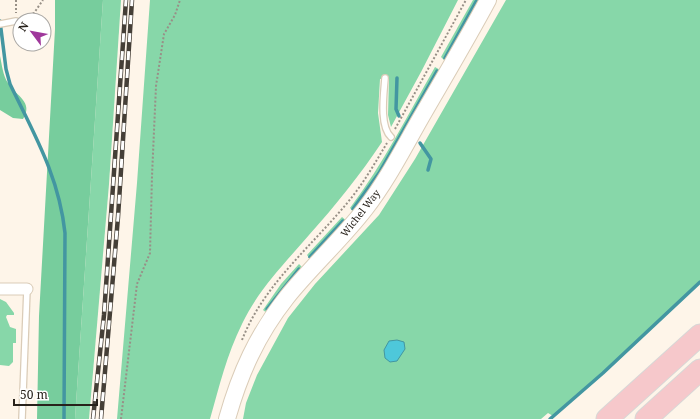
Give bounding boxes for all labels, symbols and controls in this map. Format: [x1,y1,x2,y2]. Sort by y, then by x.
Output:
north arrow [12,12,52,52]
text: N [14,19,32,34]
street label: Wichel Way [337,186,383,240]
scale bar [14,381,97,407]
text: 50 m [20,386,48,403]

